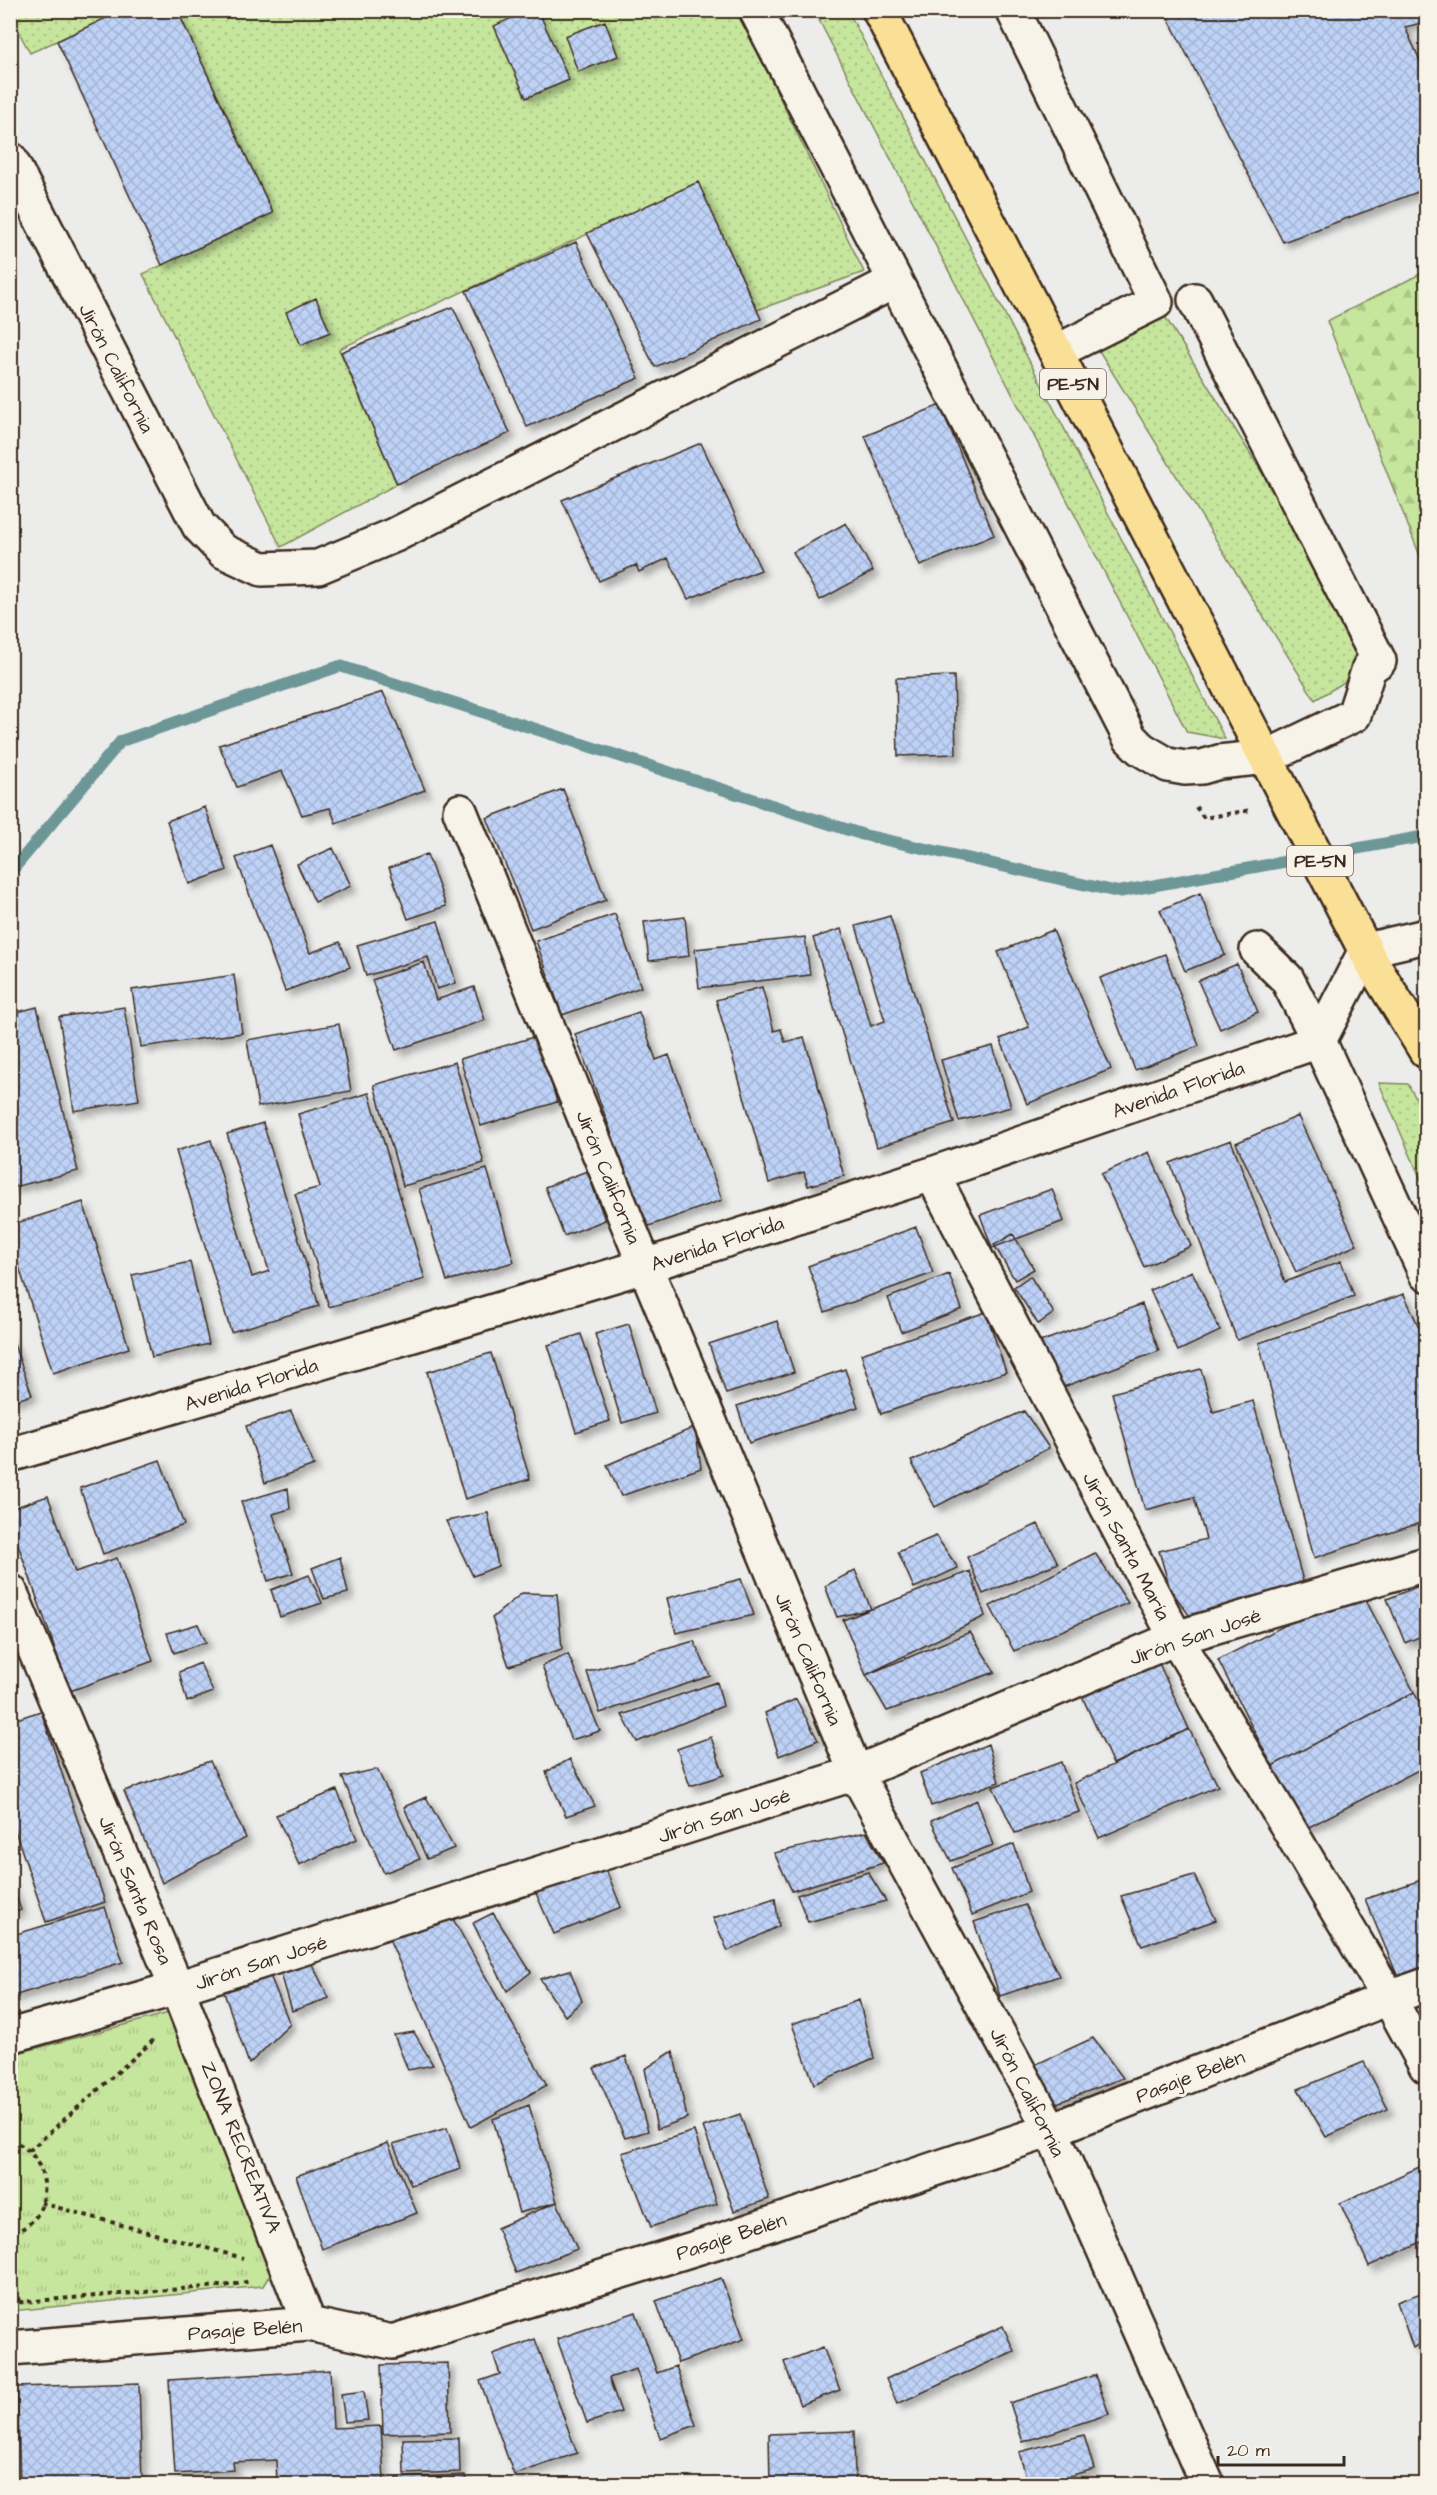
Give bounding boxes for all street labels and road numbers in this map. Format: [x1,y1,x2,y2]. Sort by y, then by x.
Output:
street label: Jirón California [71,299,161,438]
road number: PE-5N [1040,369,1106,399]
road number: PE-5N [1287,846,1353,876]
street label: Avenida Florida [1108,1054,1248,1126]
street label: Jirón California [569,1106,648,1248]
street label: Avenida Florida [647,1209,787,1279]
street label: Avenida Florida [181,1351,321,1419]
street label: Jirón Santa María [1075,1467,1177,1626]
street label: Jirón California [767,1589,849,1730]
street label: Jirón San José [1126,1601,1265,1673]
street label: Jirón San José [655,1781,794,1851]
street label: Jirón Santa Rosa [91,1812,179,1969]
street label: Jirón San José [192,1928,331,1998]
street label: Jirón California [982,2023,1072,2162]
street label: Pasaje Belén [1132,2043,1249,2111]
street label: ZONA RECREATIVA [194,2058,288,2237]
street label: Pasaje Belén [673,2206,790,2268]
street label: Pasaje Belén [187,2312,303,2348]

